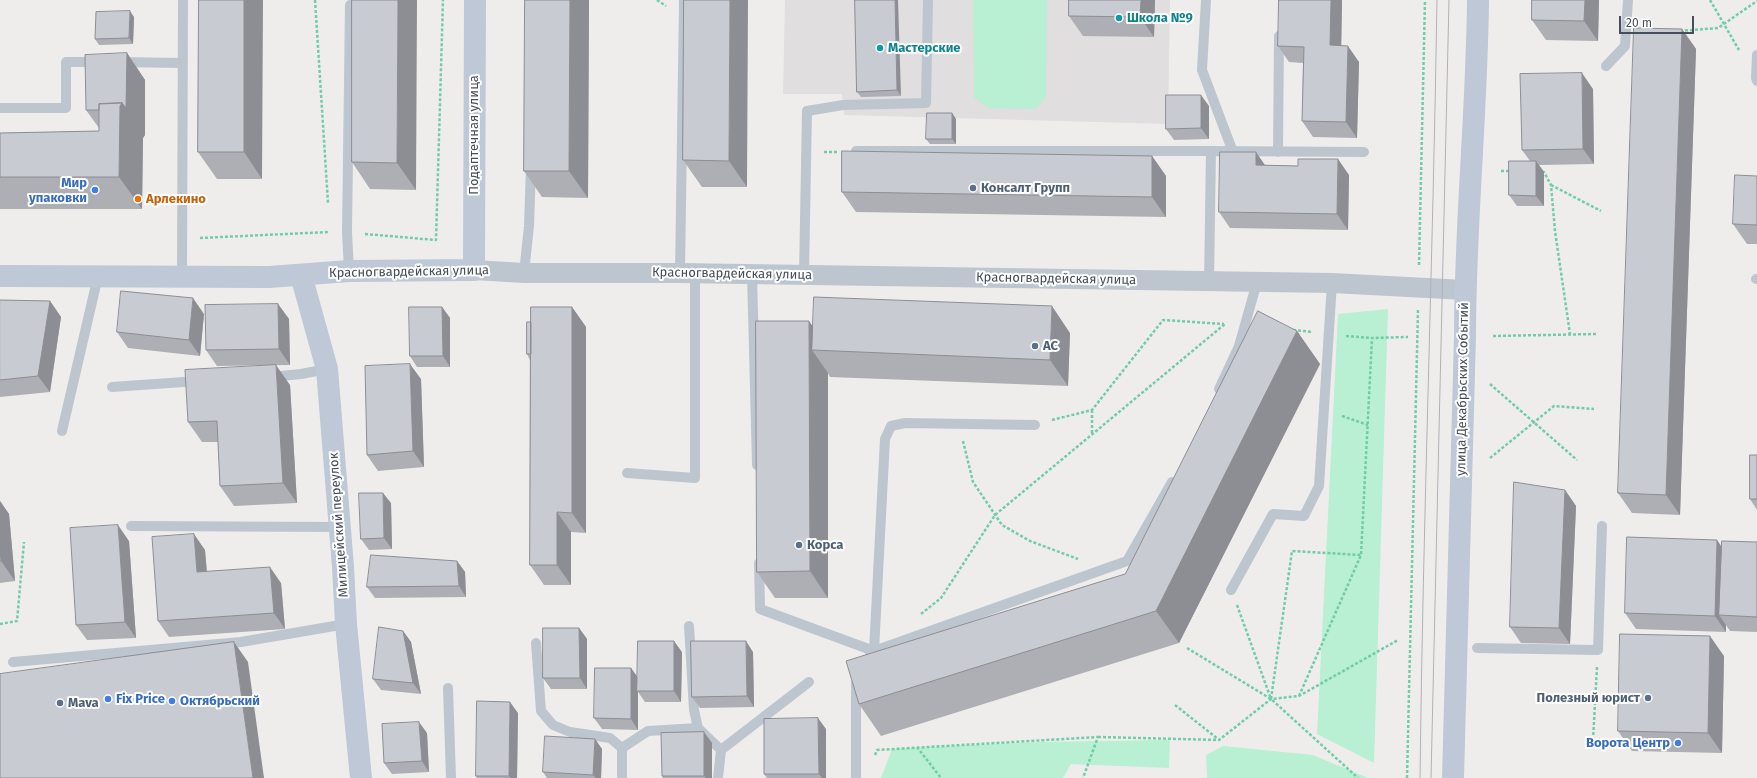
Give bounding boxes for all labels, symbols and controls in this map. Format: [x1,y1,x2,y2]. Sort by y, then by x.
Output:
scale bar [1621,8,1696,34]
place label: Школа №9 [1127,10,1193,26]
marker: Школа №9 [1114,13,1124,23]
text: 20 m [1626,16,1652,30]
place label: Мастерские [888,40,961,56]
marker: Мастерские [875,43,885,53]
street label: Подаптечная улица [466,75,482,195]
place label: Мир упаковки [29,175,87,206]
place label: Консалт Групп [981,180,1070,196]
marker: Консалт Групп [968,183,978,193]
marker: Мир упаковки [90,185,100,195]
place label: Арлекино [146,191,206,207]
marker: Арлекино [133,194,143,204]
street label: Красногвардейская улица [329,263,489,281]
street label: Красногвардейская улица [652,265,812,283]
street label: Красногвардейская улица [976,270,1136,288]
street label: улица Декабрьских Событий [1454,302,1472,476]
place label: АС [1043,338,1058,354]
marker: АС [1030,341,1040,351]
street label: Милицейский переулок [326,452,352,598]
place label: Корса [807,537,843,553]
marker: Корса [794,540,804,550]
place label: Полезный юрист [1537,690,1640,706]
place label: Fix Price [116,691,165,707]
place label: Октябрьский [180,693,260,709]
marker: Полезный юрист [1643,693,1653,703]
marker: Fix Price [103,694,113,704]
place label: Mava [68,695,99,711]
marker: Октябрьский [167,696,177,706]
marker: Mava [55,698,65,708]
place label: Ворота Центр [1586,735,1670,751]
marker: Ворота Центр [1673,738,1683,748]

